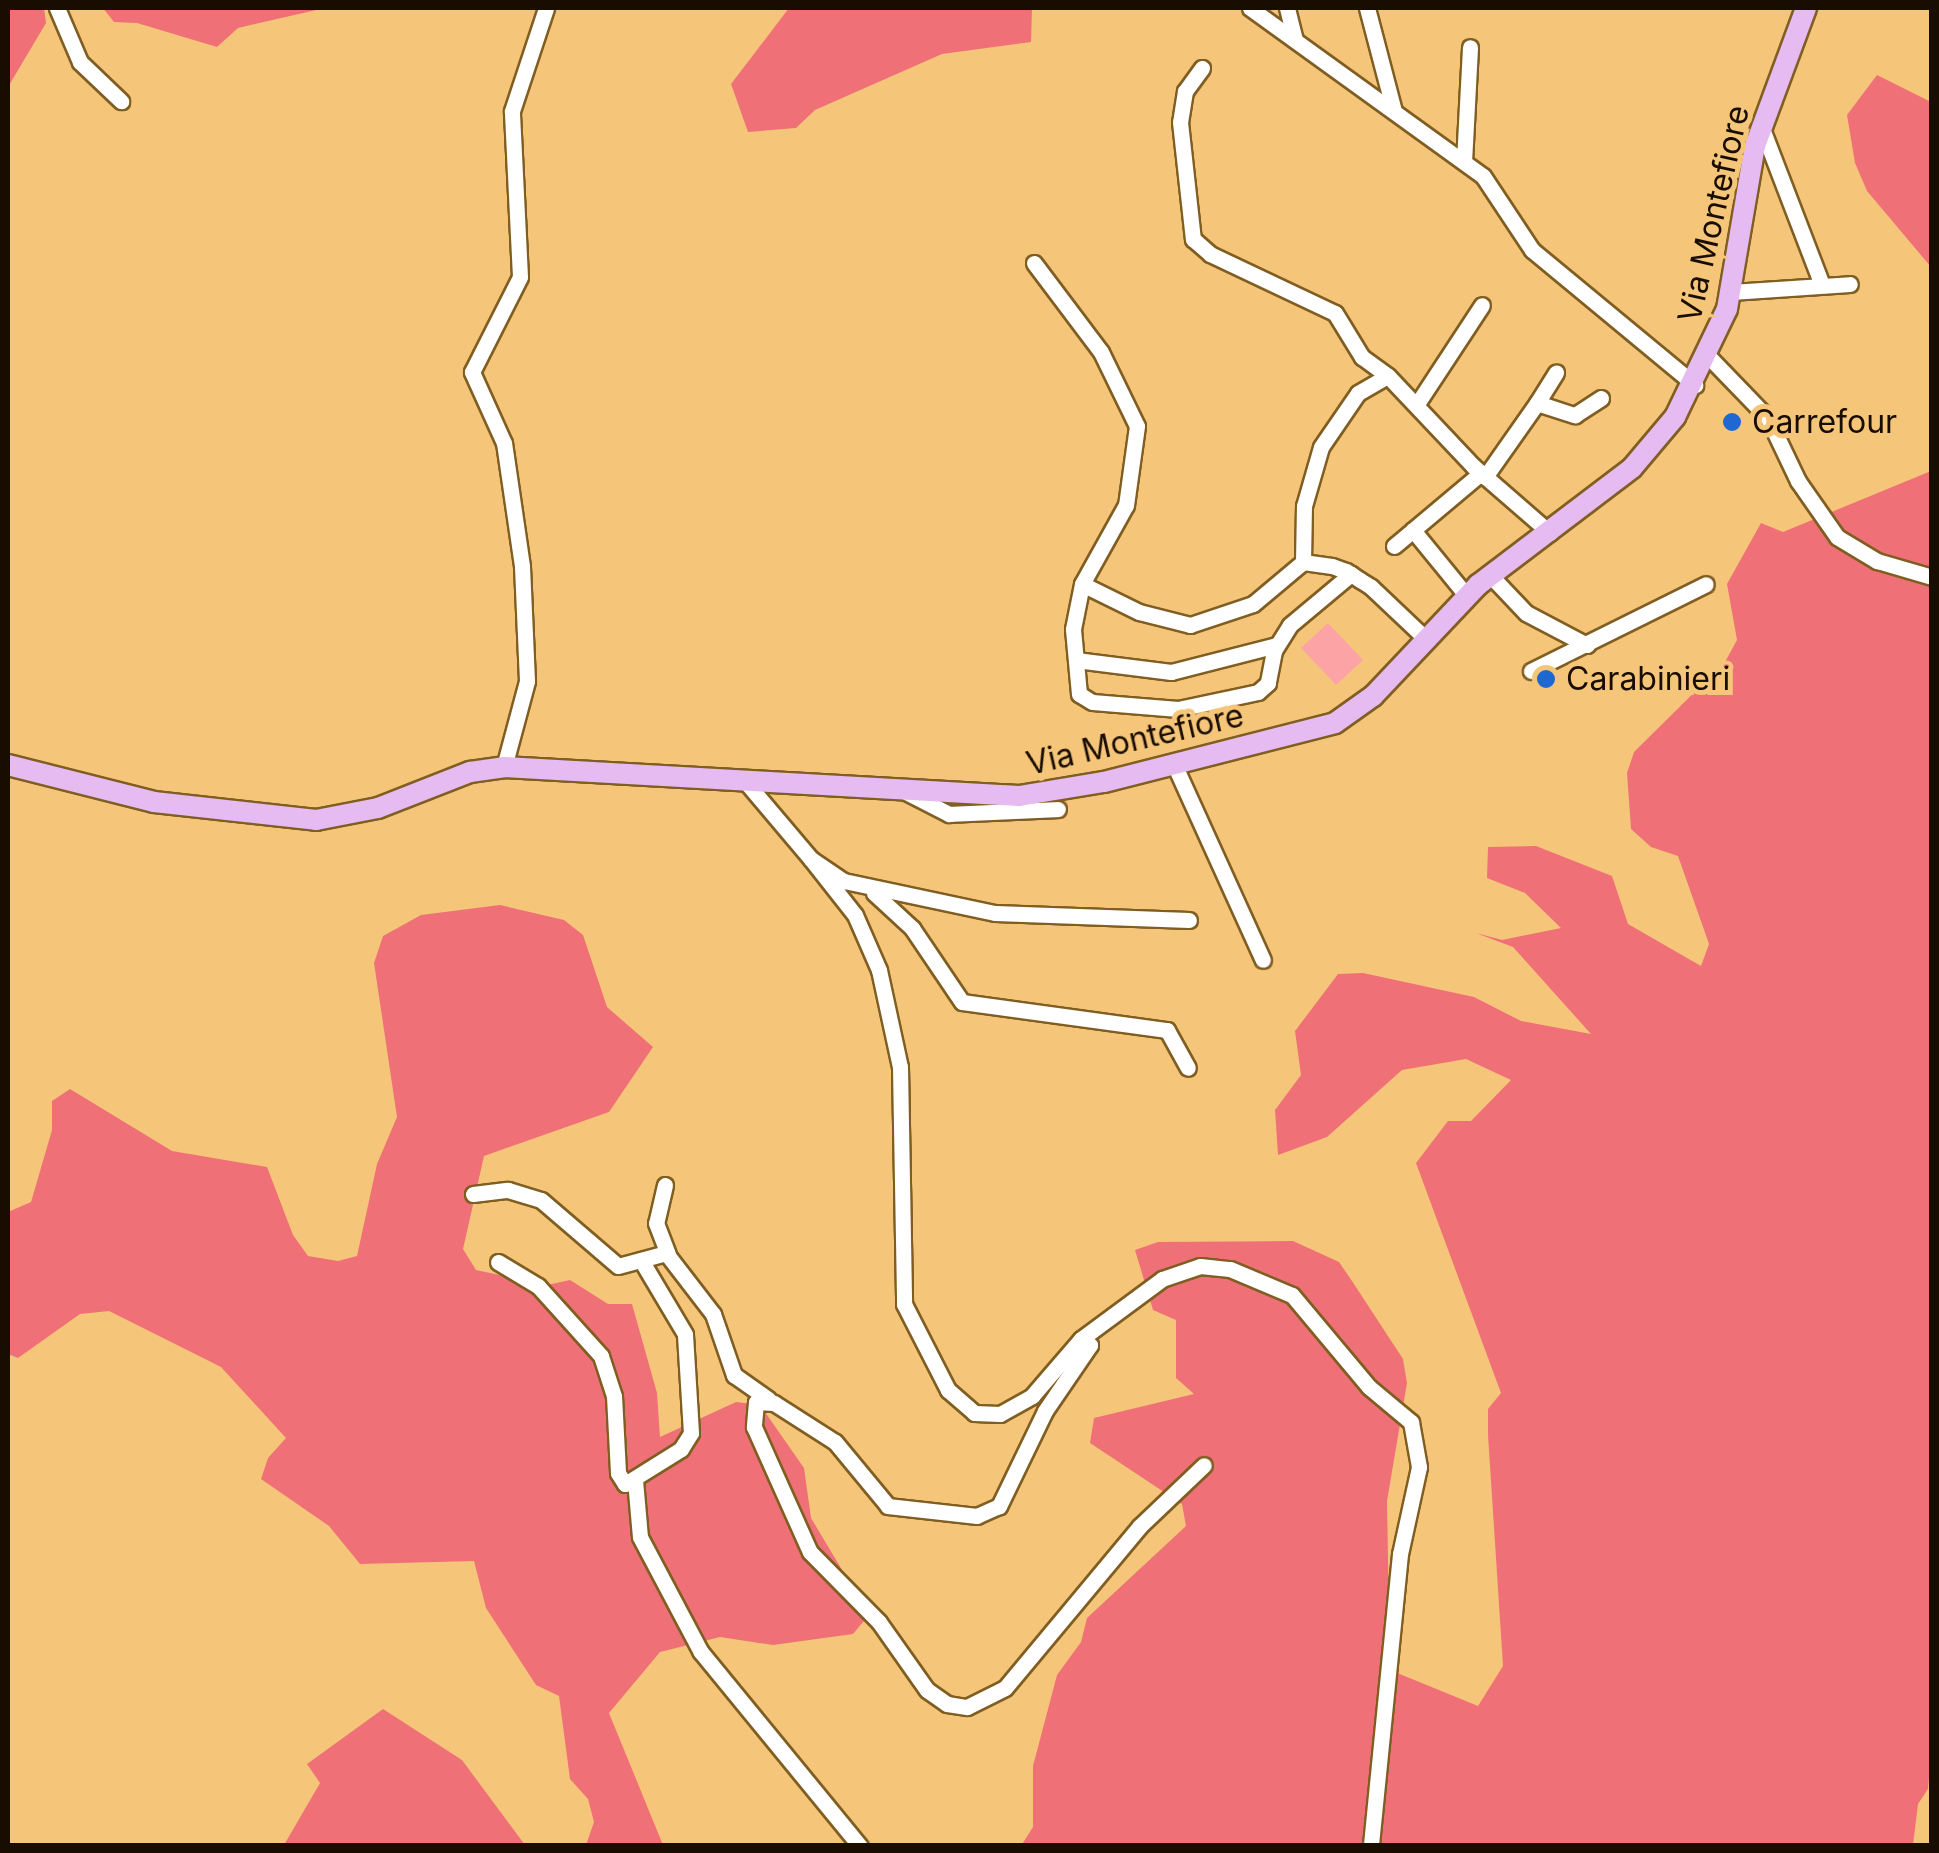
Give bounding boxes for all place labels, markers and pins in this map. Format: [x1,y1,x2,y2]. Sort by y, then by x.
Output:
place label: Carrefour [1752,403,1897,441]
marker: Carrefour [1721,411,1743,433]
place label: Carabinieri [1566,660,1730,698]
marker: Carabinieri [1535,668,1557,690]

